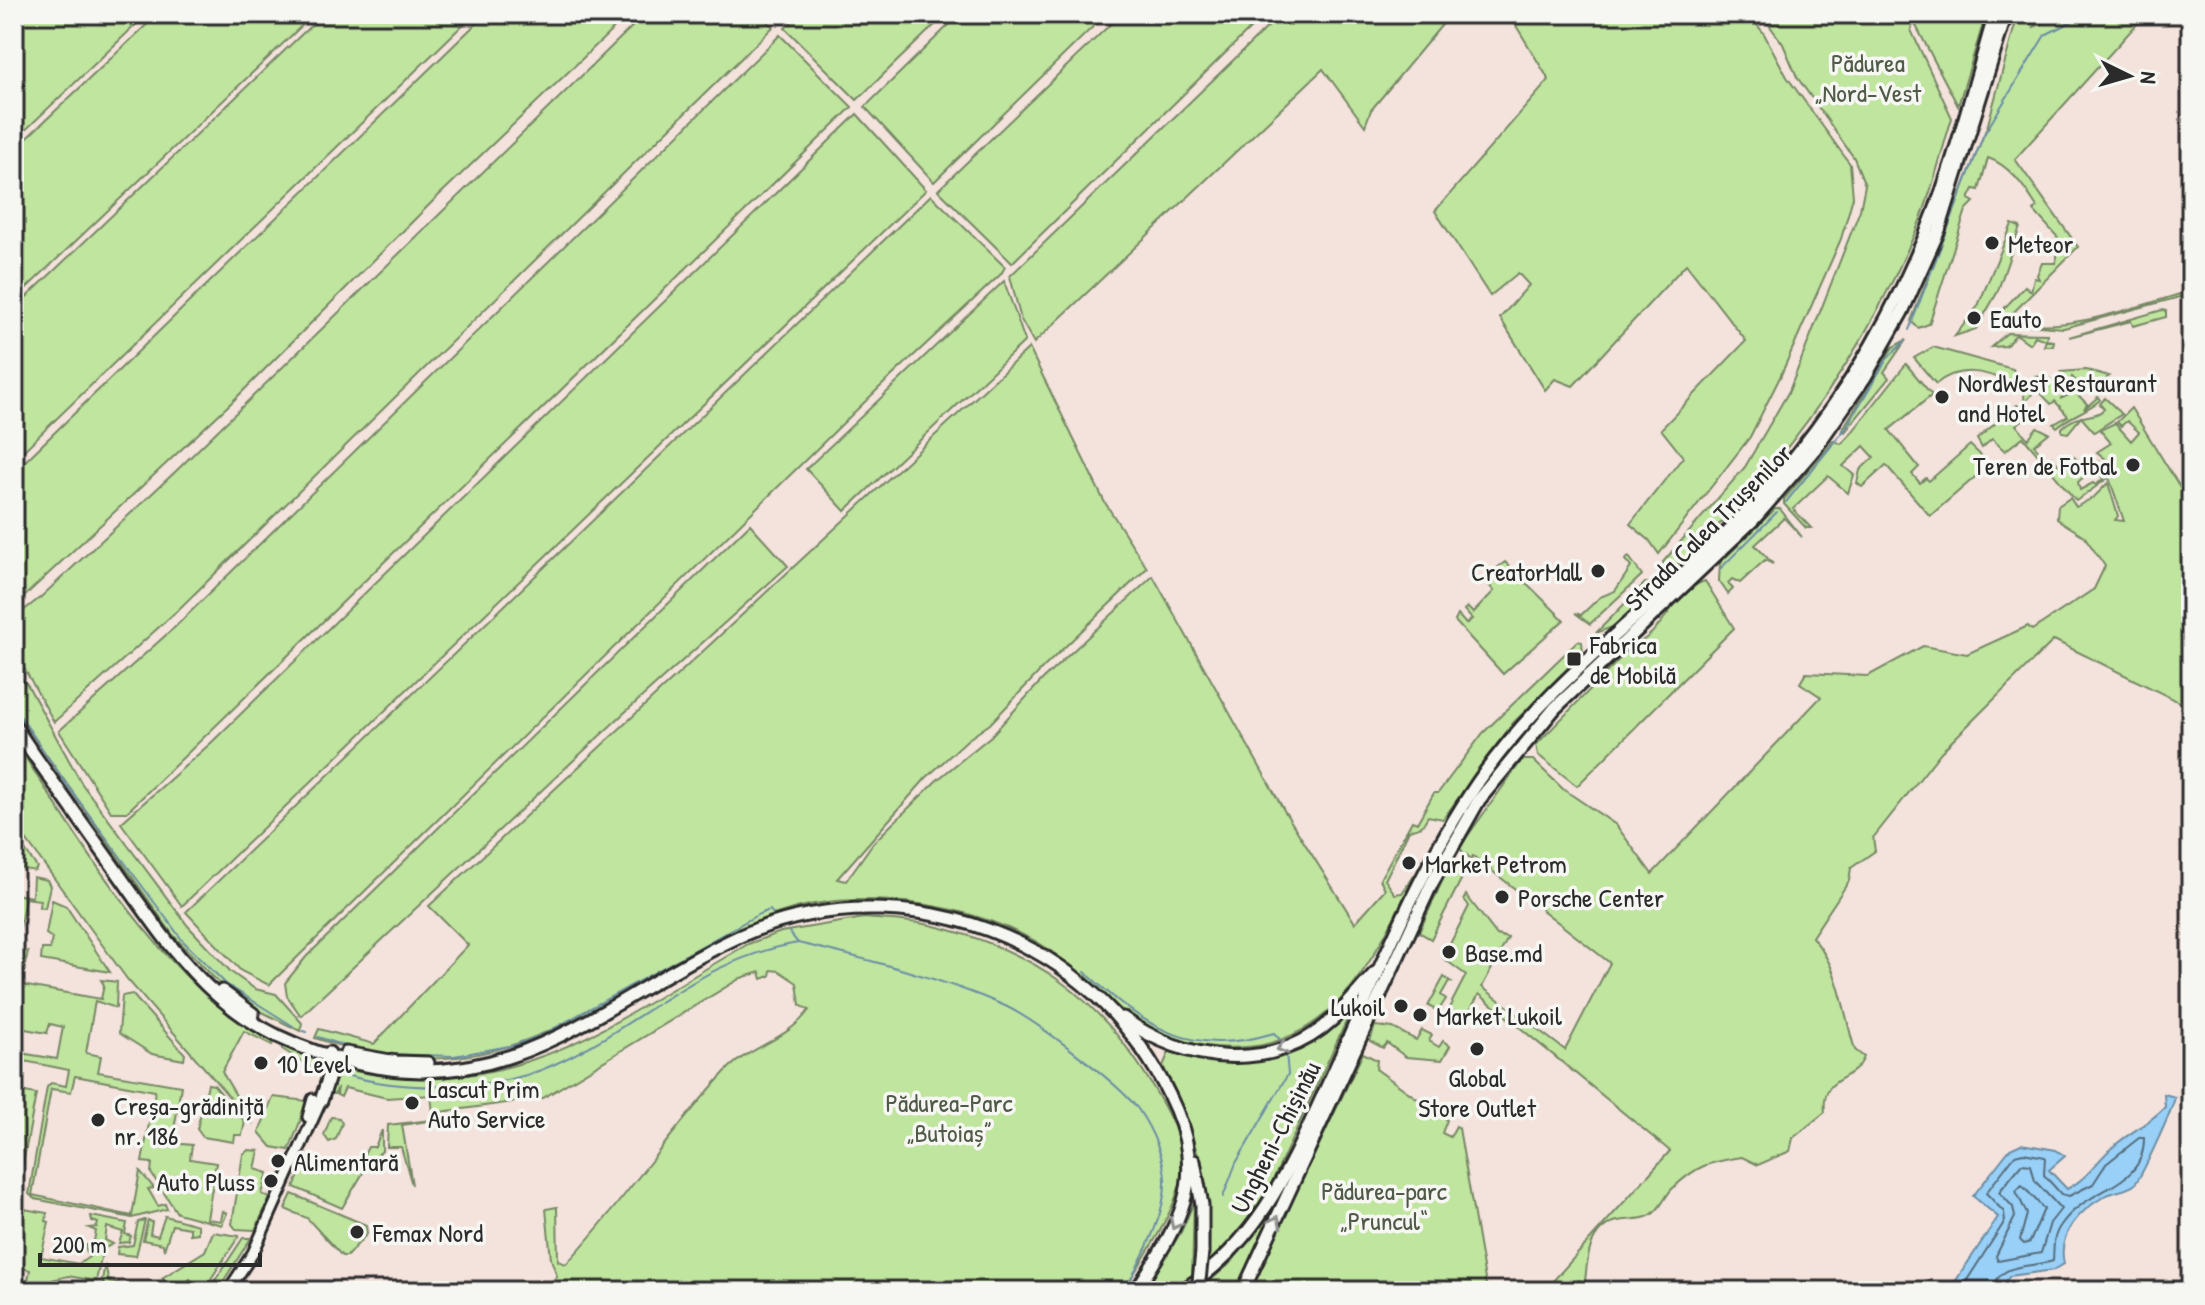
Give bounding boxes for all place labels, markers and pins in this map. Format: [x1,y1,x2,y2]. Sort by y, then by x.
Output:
place label: Meteor [2008,226,2074,261]
marker: Meteor [1983,234,2001,252]
place label: Eauto [1990,301,2042,336]
marker: Eauto [1965,309,1983,327]
place label: NordWest Restaurant and Hotel [1958,365,2157,430]
marker: NordWest Restaurant and Hotel [1933,388,1951,406]
place label: Teren de Fotbal [1973,448,2117,483]
marker: Teren de Fotbal [2124,456,2142,474]
place label: CreatorMall [1471,554,1583,589]
marker: CreatorMall [1589,562,1607,580]
place label: Fabrica de Mobilă [1589,627,1676,692]
marker: Fabrica de Mobilă [1565,650,1583,668]
place label: Market Petrom [1425,846,1567,881]
marker: Market Petrom [1400,854,1418,872]
place label: Porsche Center [1518,880,1664,915]
marker: Porsche Center [1493,888,1511,906]
place label: Base.md [1465,935,1542,970]
marker: Base.md [1440,943,1458,961]
place label: Lukoil [1331,989,1385,1024]
marker: Lukoil [1392,997,1410,1015]
place label: Market Lukoil [1436,998,1562,1033]
marker: Market Lukoil [1411,1006,1429,1024]
marker: Global Store Outlet [1468,1040,1486,1058]
place label: 10 Level [277,1046,352,1081]
marker: 10 Level [252,1054,270,1072]
place label: Global Store Outlet [1418,1060,1537,1125]
place label: Lascut Prim Auto Service [428,1071,545,1136]
place label: Creșa-grădiniță nr. 186 [114,1088,264,1153]
marker: Lascut Prim Auto Service [403,1094,421,1112]
marker: Creșa-grădiniță nr. 186 [89,1111,107,1129]
place label: Alimentară [294,1144,399,1179]
marker: Alimentară [269,1152,287,1170]
place label: Auto Pluss [157,1164,255,1199]
marker: Auto Pluss [262,1172,280,1190]
place label: Femax Nord [372,1215,483,1250]
marker: Femax Nord [348,1223,366,1241]

